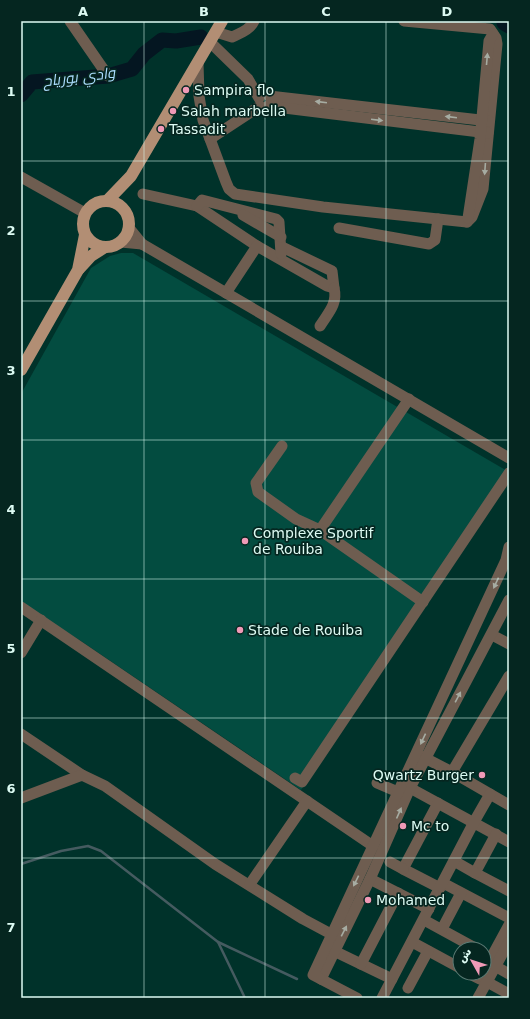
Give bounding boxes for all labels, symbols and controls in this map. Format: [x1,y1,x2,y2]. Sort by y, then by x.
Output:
text: A [78,4,88,19]
text: B [199,4,209,19]
text: C [321,4,331,19]
text: D [442,4,453,19]
one-way arrow [484,53,491,65]
water label: وادي بورياح [41,64,117,93]
place label: Sampira flo [194,82,274,98]
text: 1 [6,84,16,99]
marker: Sampira flo [181,85,191,95]
one-way arrow [315,99,328,105]
place label: Salah marbella [181,103,286,119]
marker: Salah marbella [168,106,178,116]
one-way arrow [445,114,457,120]
one-way arrow [371,116,383,123]
place label: Tassadit [168,121,226,137]
marker: Tassadit [156,124,166,134]
one-way arrow [481,163,488,175]
text: 2 [6,223,16,238]
text: 3 [6,363,16,378]
text: 4 [6,502,16,517]
place label: Complexe Sportif de Rouiba [253,525,375,557]
marker: Complexe Sportif de Rouiba [240,536,250,546]
one-way arrow [492,578,498,590]
place label: Stade de Rouiba [248,622,363,638]
marker: Stade de Rouiba [235,625,245,635]
text: 5 [6,641,16,656]
one-way arrow [454,692,461,703]
one-way arrow [420,734,426,745]
place label: Qwartz Burger [373,767,474,783]
marker: Qwartz Burger [477,770,487,780]
text: 6 [6,781,16,796]
one-way arrow [396,808,402,819]
place label: Mc to [411,818,449,834]
marker: Mc to [398,821,408,831]
one-way arrow [353,876,359,887]
place label: Mohamed [376,892,445,908]
marker: Mohamed [363,895,373,905]
text: 7 [6,920,16,935]
one-way arrow [340,925,347,937]
north arrow [452,941,492,981]
text: ش [455,945,474,965]

